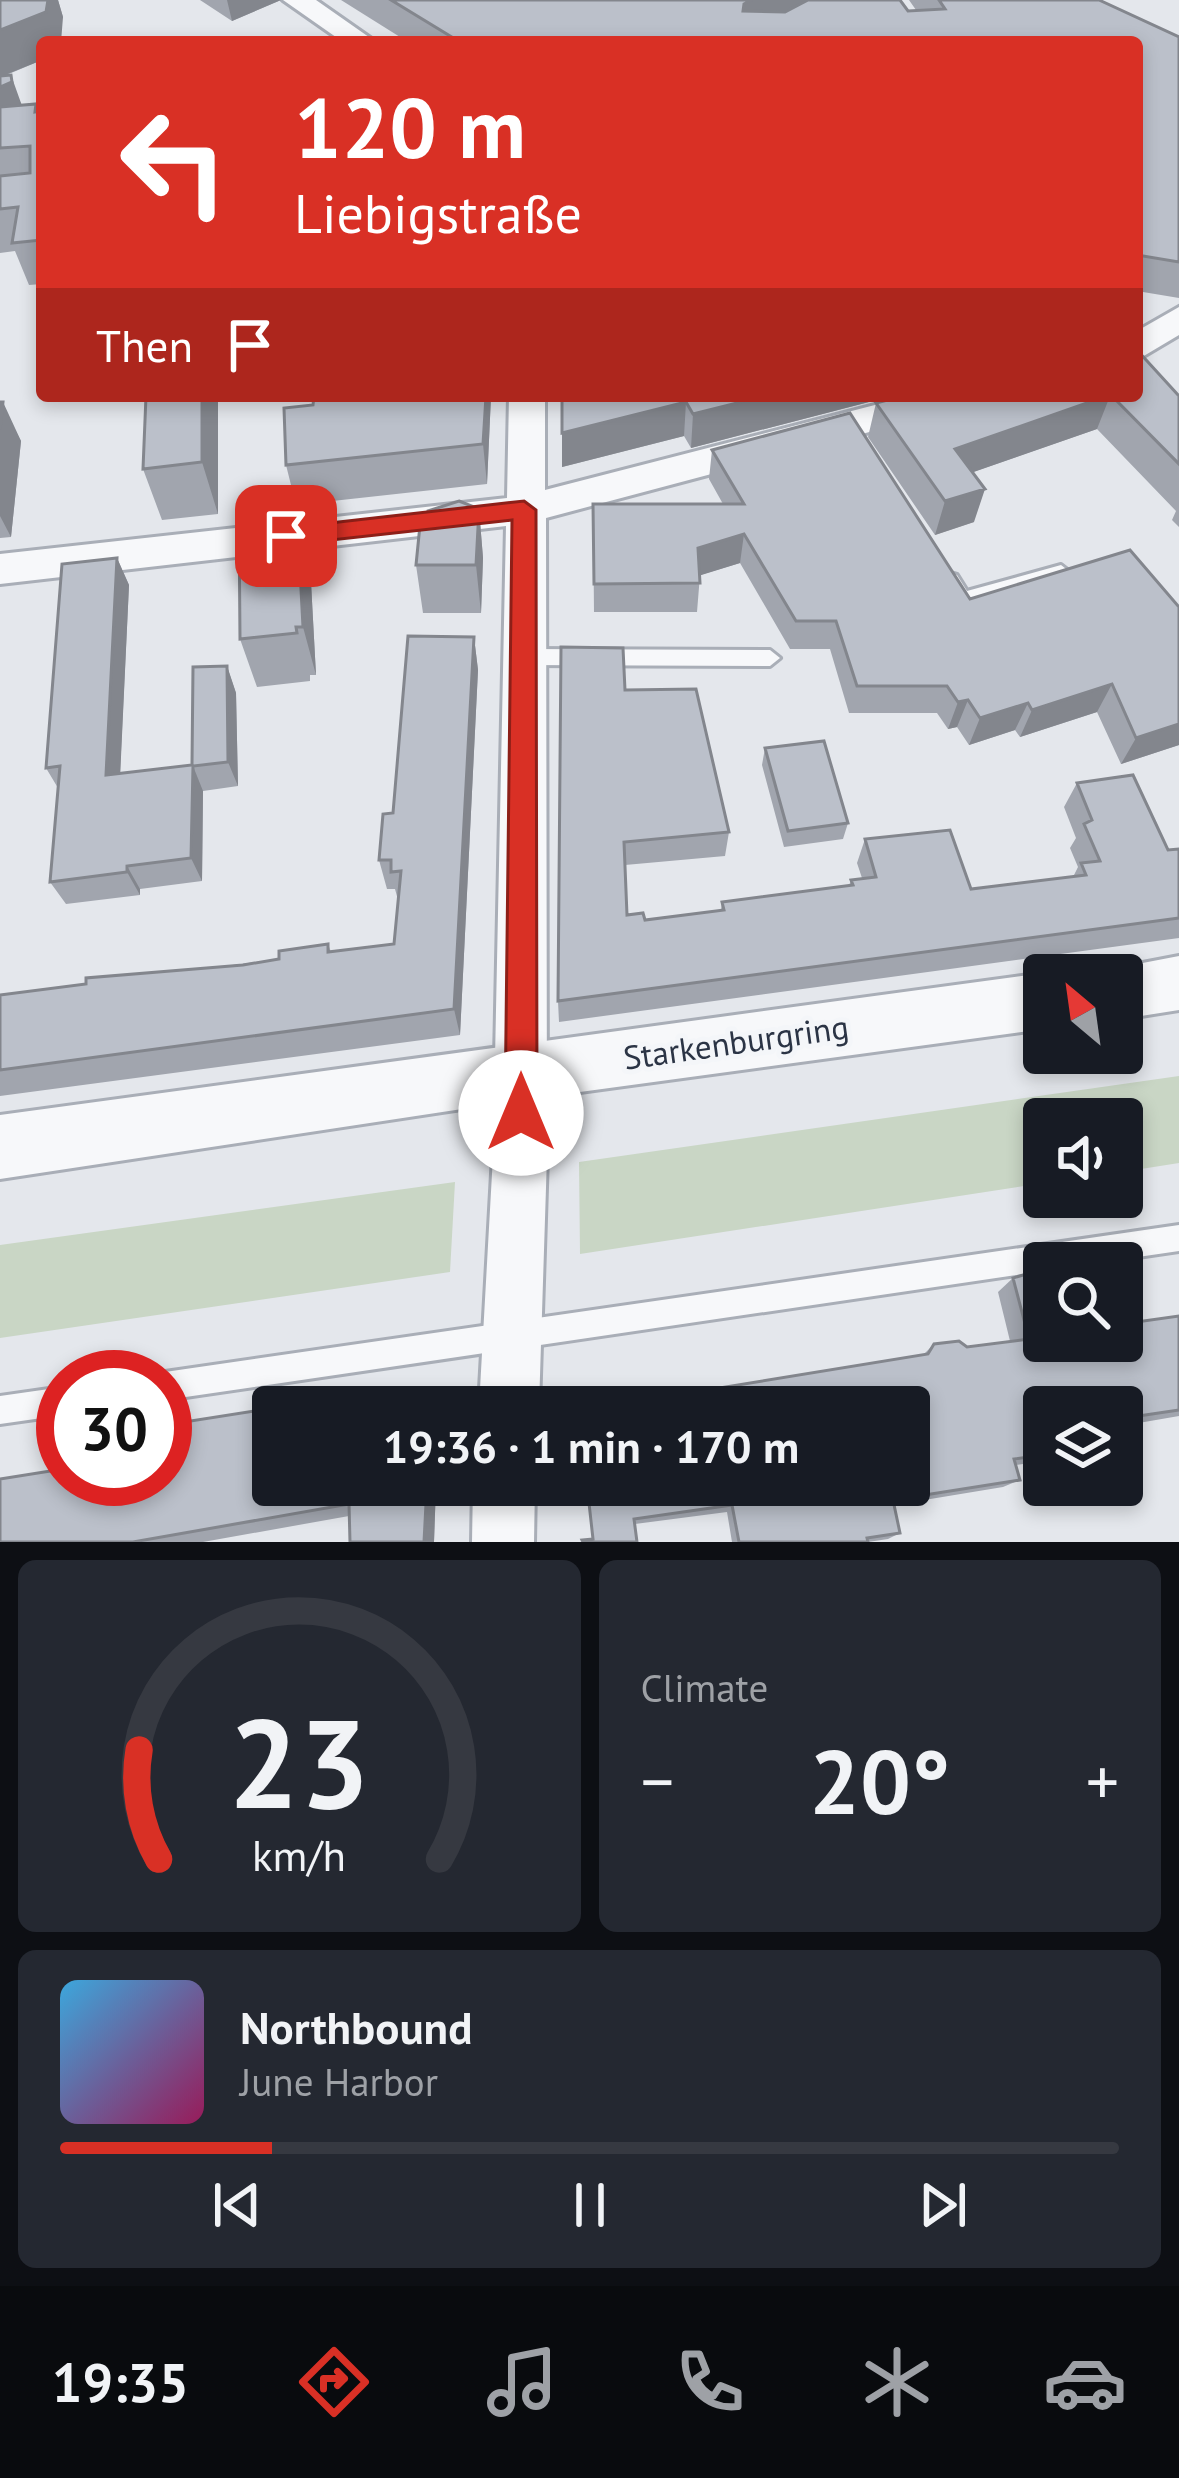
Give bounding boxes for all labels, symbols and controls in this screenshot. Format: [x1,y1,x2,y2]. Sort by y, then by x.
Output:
text: 120 m [294,72,526,181]
icon: left [96,84,252,240]
text: Liebigstraße [294,178,582,248]
icon: arrive [217,312,283,378]
text: Then [96,316,193,374]
pin [235,485,337,587]
icon: arrive [253,503,319,569]
north arrow [1023,954,1143,1074]
map controls [1023,954,1143,1506]
street label: Starkenburgring [621,1004,851,1079]
position arrow [458,1050,584,1176]
button: sound [1023,1098,1143,1218]
button: search [1023,1242,1143,1362]
speed limit sign: 30 [36,1350,192,1506]
button: layers [1023,1386,1143,1506]
text: 19:36 · 1 min · 170 m [383,1417,799,1475]
text: Climate [641,1662,768,1713]
text: 23 [228,1681,370,1842]
text: 20° [809,1722,950,1839]
text: − [641,1738,674,1823]
text: + [1086,1738,1119,1823]
text: km/h [252,1827,346,1883]
text: Northbound [240,1998,472,2056]
text: June Harbor [240,2056,438,2107]
icon: previous [204,2172,270,2238]
icon: pause [557,2172,623,2238]
icon: next [910,2172,976,2238]
icon: directions [292,2340,376,2424]
icon: music [480,2340,564,2424]
icon: phone [668,2340,752,2424]
icon: climate [855,2340,939,2424]
icon: car [1043,2340,1127,2424]
text: 19:35 [52,2347,189,2417]

